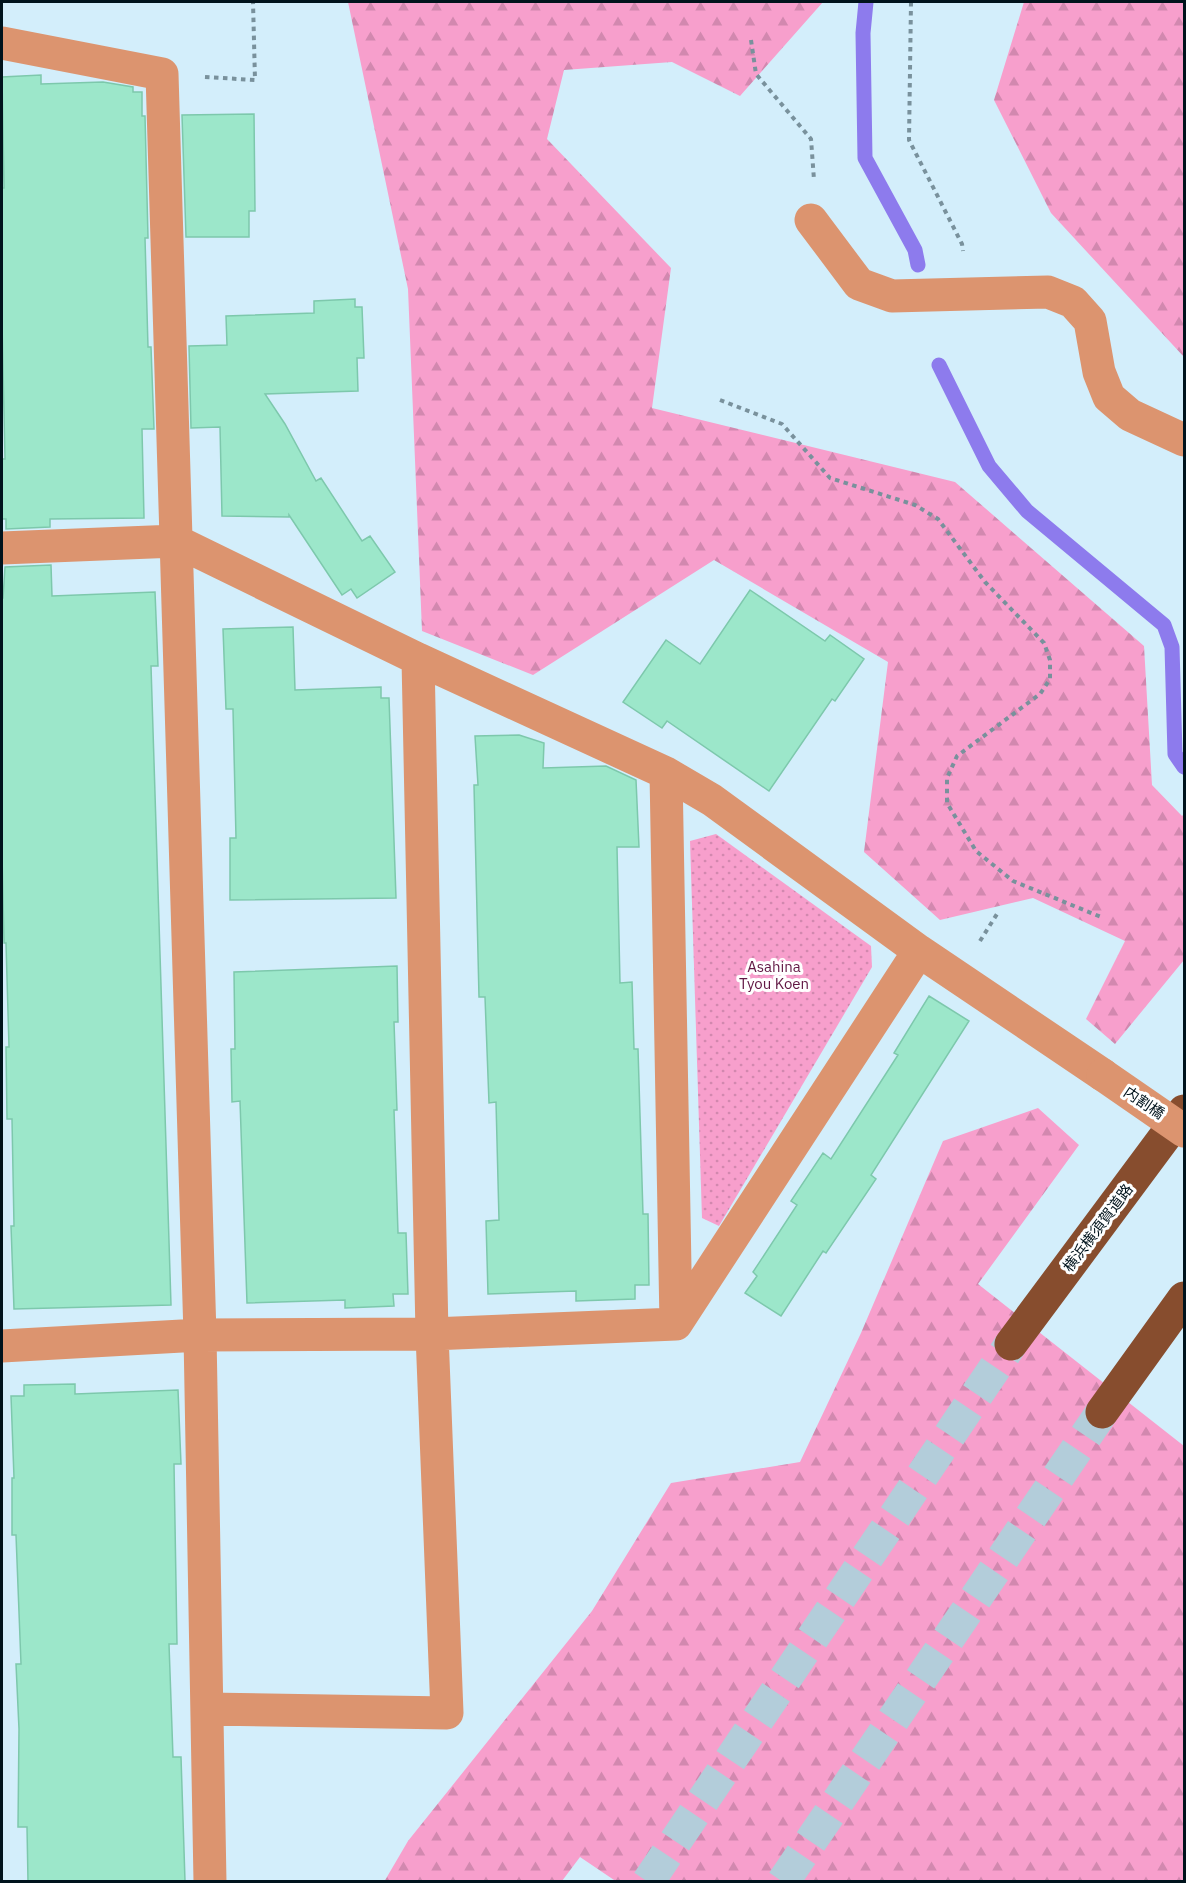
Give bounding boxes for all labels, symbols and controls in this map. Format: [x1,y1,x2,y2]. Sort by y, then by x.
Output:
park label: Asahina Tyou Koen [739,957,809,993]
street label: 内割橋 [1120,1082,1168,1123]
street label: 横浜横須賀道路 [1058,1180,1137,1275]

